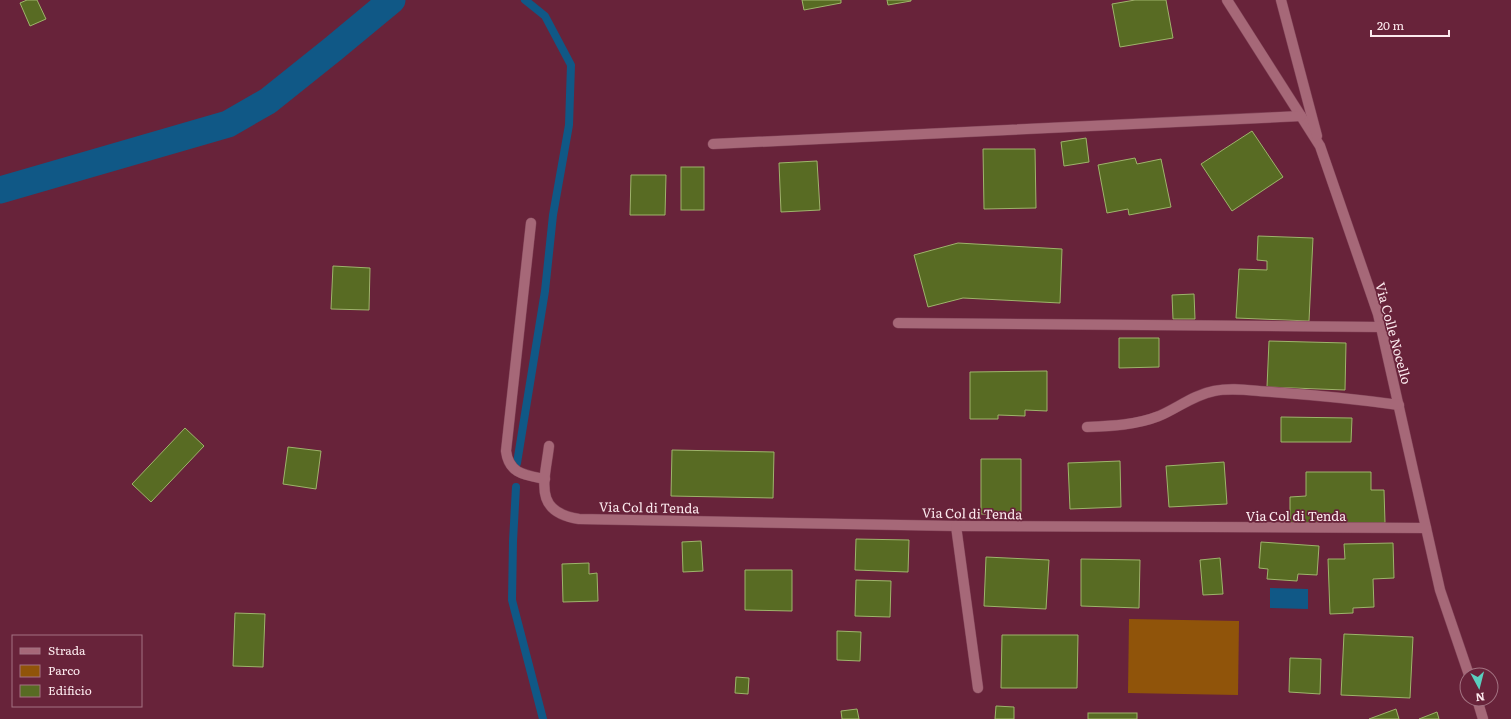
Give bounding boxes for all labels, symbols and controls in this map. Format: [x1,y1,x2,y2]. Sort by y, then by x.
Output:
scale bar [1371,12,1449,38]
text: 20 m [1377,16,1404,34]
street label: Via Colle Nocello [1371,280,1417,386]
street label: Via Col di Tenda [599,497,699,517]
street label: Via Col di Tenda [922,503,1022,523]
street label: Via Col di Tenda [1246,506,1346,525]
legend [12,635,142,707]
text: Strada [48,641,86,659]
text: Parco [48,661,80,679]
north arrow [1459,667,1499,707]
text: Edificio [48,681,92,699]
text: N [1475,689,1486,706]

